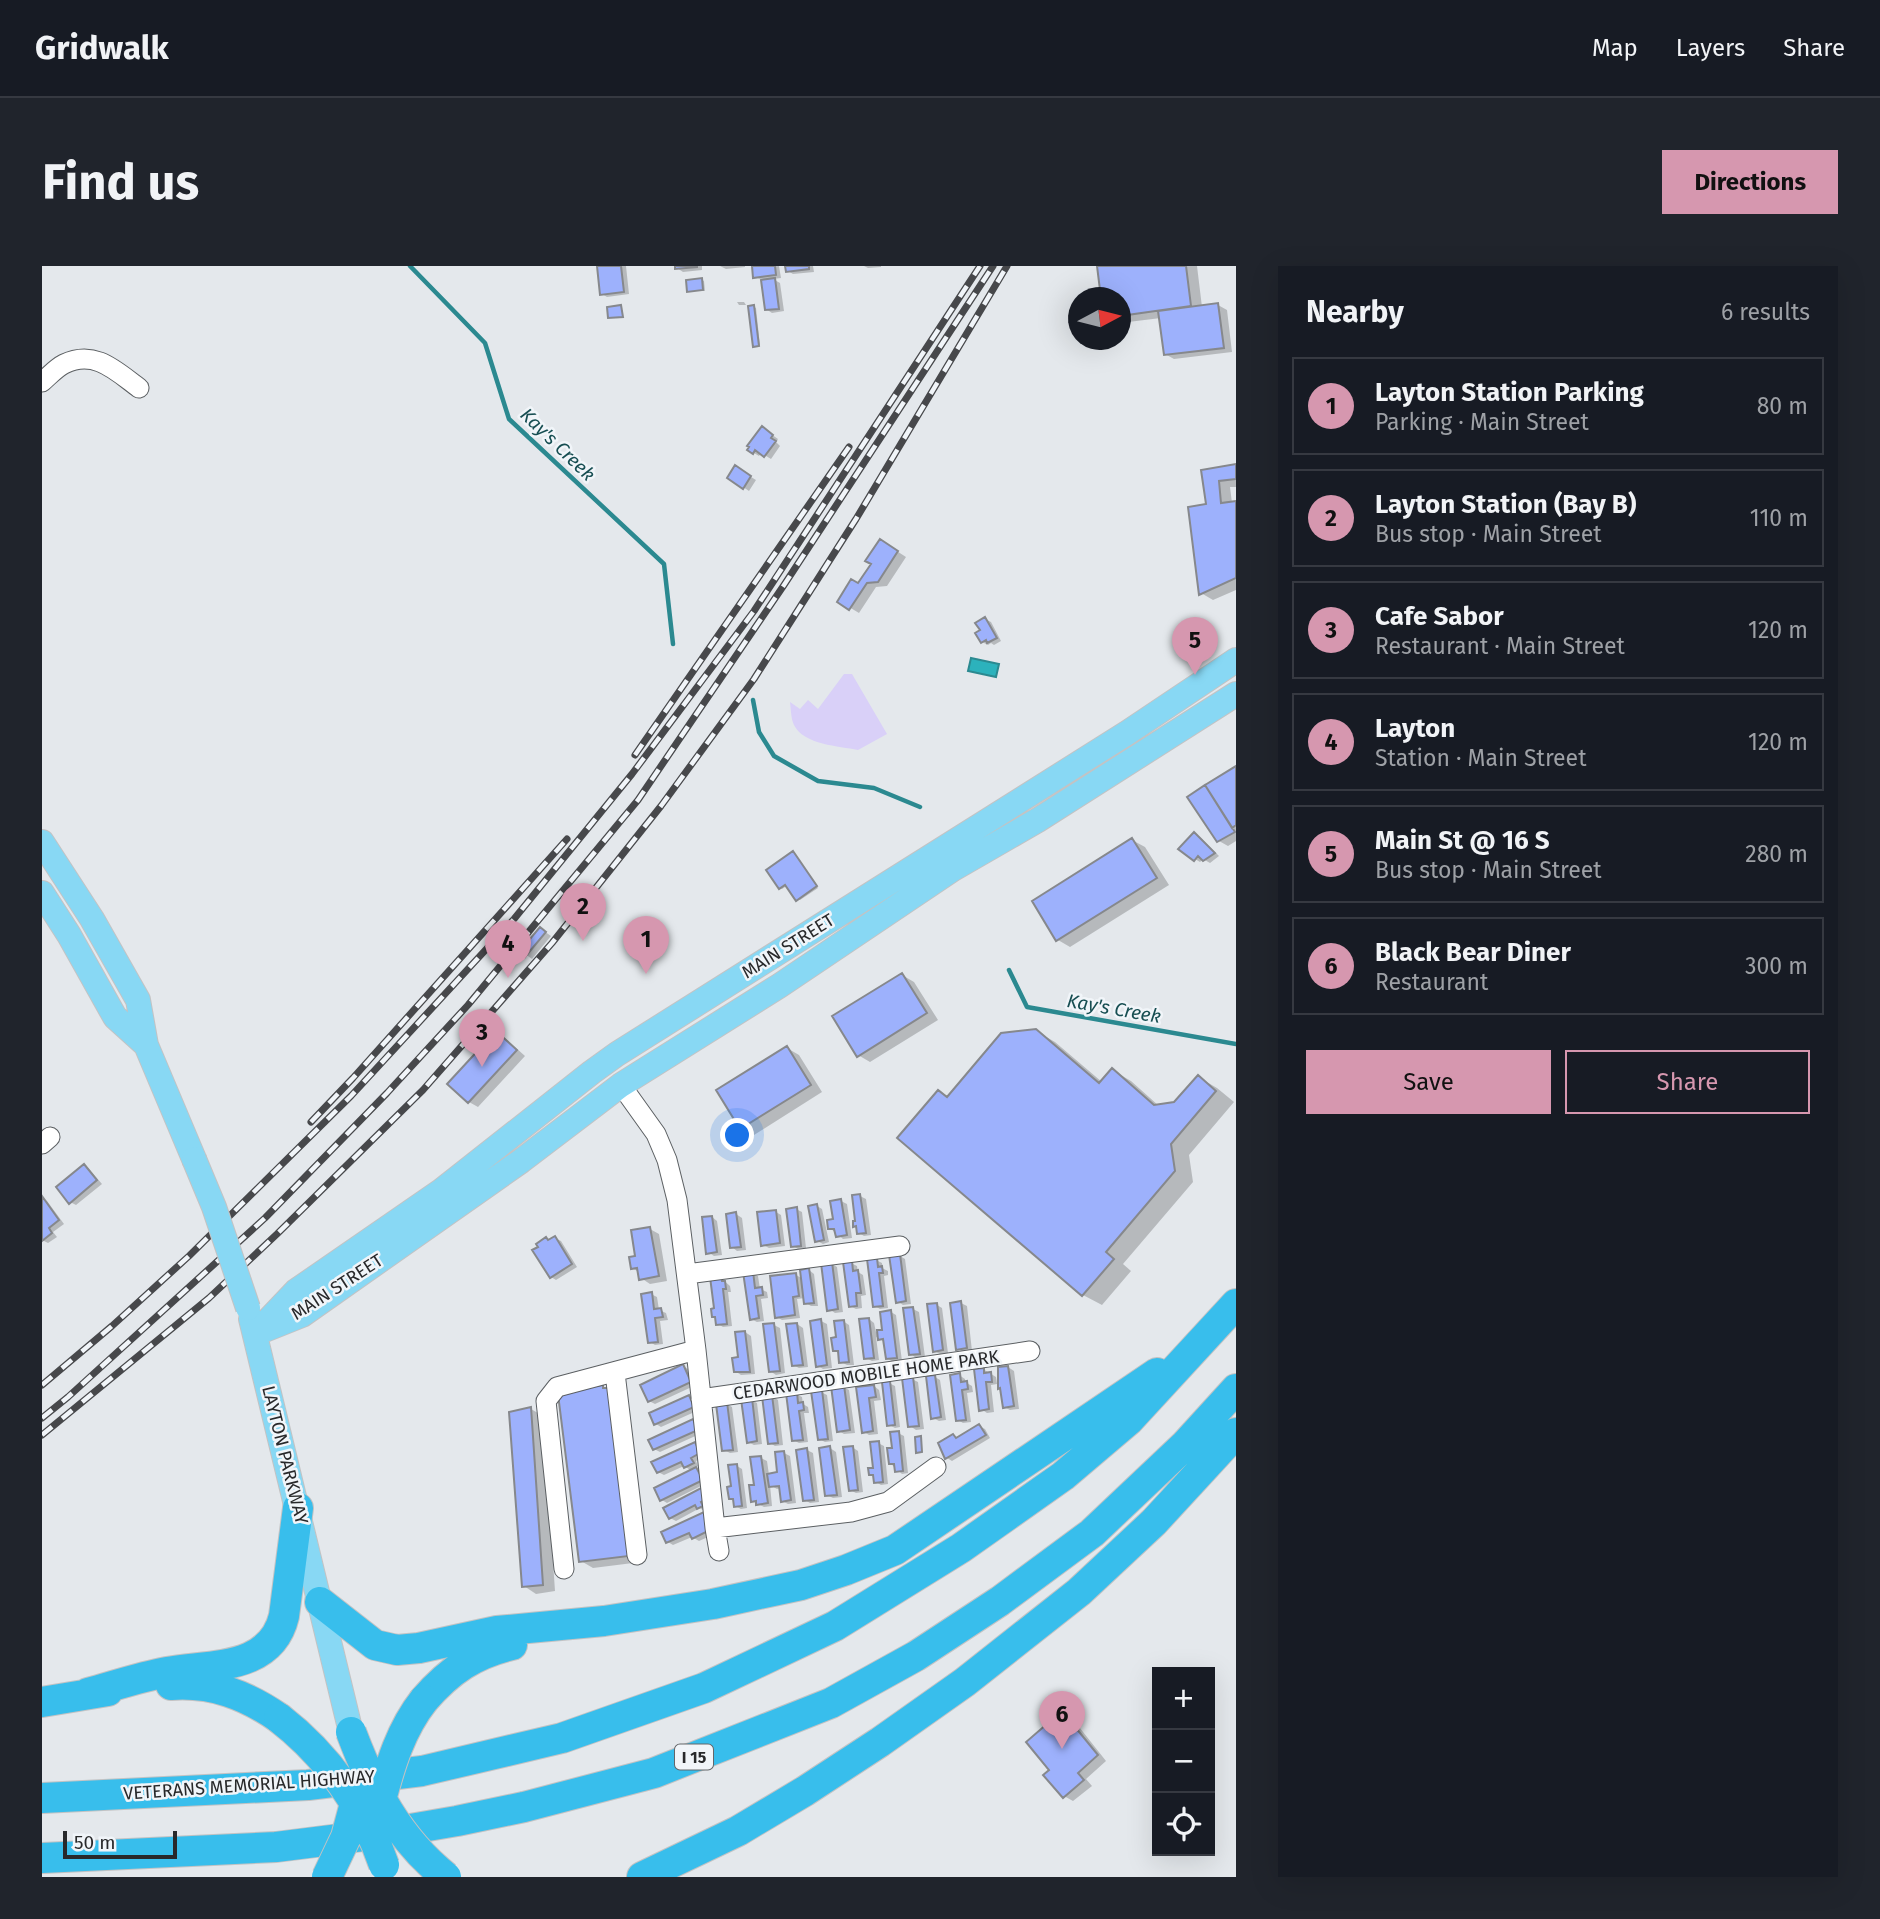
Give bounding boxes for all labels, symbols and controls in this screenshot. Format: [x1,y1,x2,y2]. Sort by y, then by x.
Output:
text: Gridwalk [35,28,169,68]
text: Map [1592,34,1638,62]
text: Layers [1676,34,1745,62]
text: Share [1783,34,1845,62]
button: Directions [1662,150,1838,214]
text: Find us [42,153,199,212]
north arrow [1068,287,1131,350]
text: Nearby [1306,294,1404,330]
text: 6 results [1721,298,1810,326]
text: Layton Station Parking [1375,377,1644,408]
text: 1 [1326,392,1336,420]
text: 80 m [1757,392,1808,420]
water label: Kay's Creek [515,403,600,486]
text: Parking · Main Street [1375,408,1589,436]
text: Layton Station (Bay B) [1375,489,1636,520]
text: 2 [1325,504,1337,532]
text: 110 m [1750,504,1808,532]
text: Bus stop · Main Street [1375,520,1602,548]
text: Cafe Sabor [1375,601,1504,632]
text: 3 [1325,616,1337,644]
text: 120 m [1748,616,1808,644]
pin: 5 [1172,617,1218,675]
text: Restaurant · Main Street [1375,632,1625,660]
text: Layton [1375,713,1455,744]
text: 4 [1325,728,1338,756]
text: 120 m [1748,728,1808,756]
text: Station · Main Street [1375,744,1586,772]
text: Main St @ 16 S [1375,825,1550,856]
text: 5 [1325,840,1337,868]
text: 280 m [1745,840,1808,868]
text: Bus stop · Main Street [1375,856,1602,884]
pin: 2 [560,883,606,941]
street label: MAIN STREET [738,909,839,983]
pin: 1 [623,916,669,974]
pin: 4 [485,920,531,978]
text: Black Bear Diner [1375,937,1571,968]
text: 6 [1325,952,1337,980]
text: 300 m [1745,952,1808,980]
text: Restaurant [1375,968,1488,996]
water label: Kay's Creek [1065,989,1163,1028]
pin: 3 [459,1009,505,1067]
button: Save [1306,1050,1551,1114]
button: Share [1565,1050,1810,1114]
your location [720,1118,754,1152]
street label: MAIN STREET [287,1249,388,1325]
street label: CEDARWOOD MOBILE HOME PARK [732,1345,1001,1405]
street label: LAYTON PARKWAY [257,1384,313,1527]
map controls [1152,1667,1215,1856]
button: + [1152,1667,1215,1730]
pin: 6 [1039,1691,1085,1749]
button: − [1152,1730,1215,1793]
road number: I 15 [675,1744,713,1770]
street label: VETERANS MEMORIAL HIGHWAY [122,1765,376,1805]
button: locate [1152,1793,1215,1856]
scale bar [63,1828,177,1860]
text: 50 m [74,1831,115,1854]

